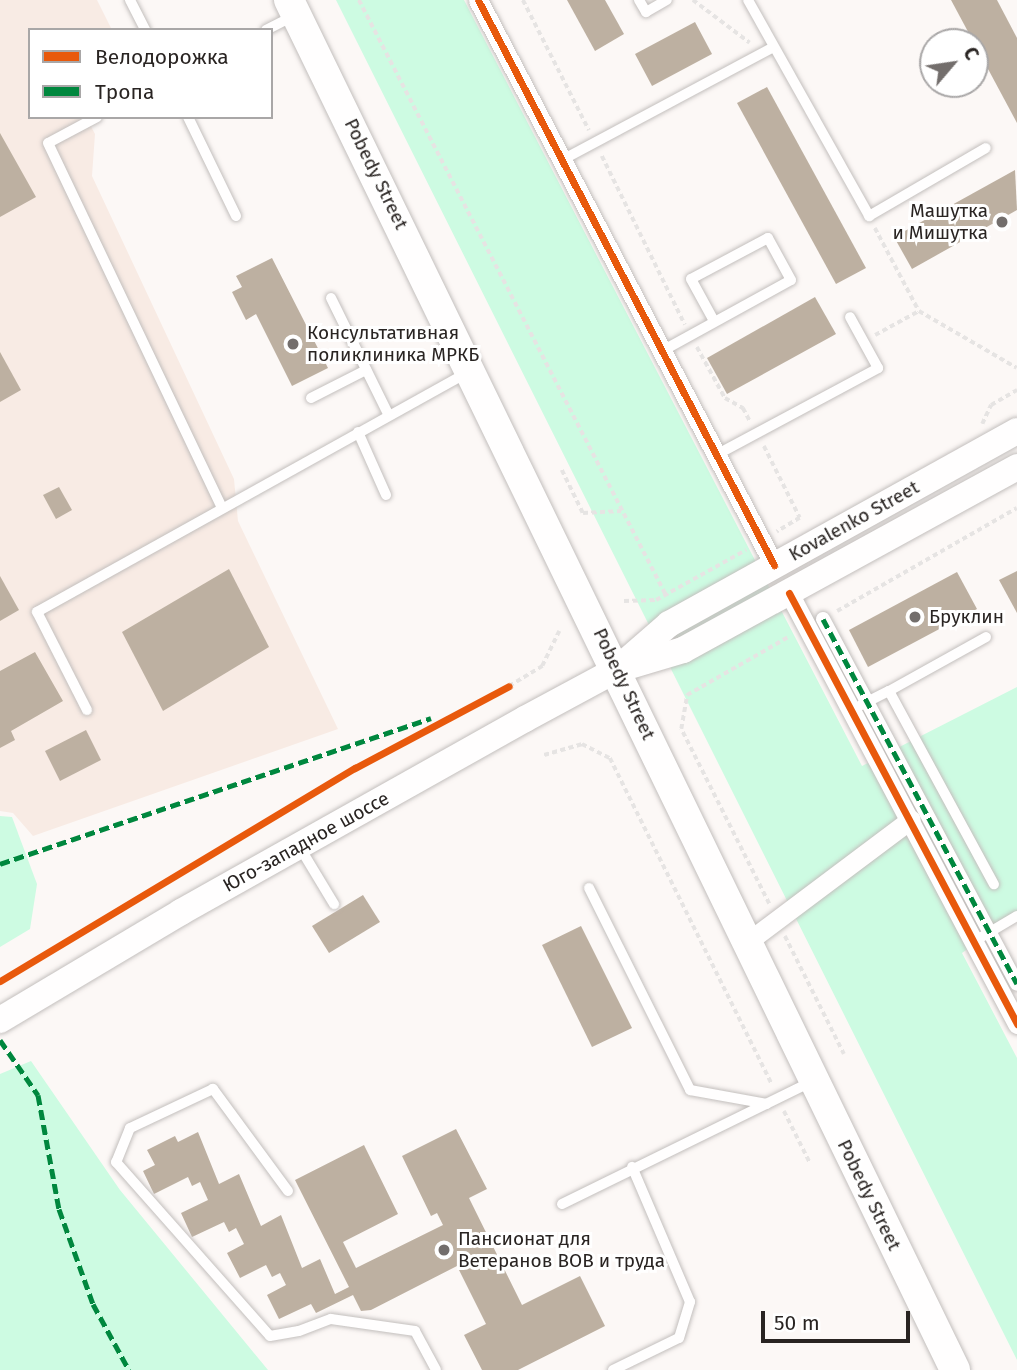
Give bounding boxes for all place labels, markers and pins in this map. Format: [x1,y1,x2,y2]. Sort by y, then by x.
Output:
place label: Машутка и Мишутка [892,200,988,244]
marker: Машутка и Мишутка [994,214,1010,230]
place label: Консультативная поликлиника МРКБ [307,322,479,366]
marker: Консультативная поликлиника МРКБ [285,336,301,352]
place label: Бруклин [929,606,1004,628]
marker: Бруклин [907,609,923,625]
place label: Пансионат для Ветеранов ВОВ и труда [458,1228,665,1272]
marker: Пансионат для Ветеранов ВОВ и труда [436,1242,452,1258]

